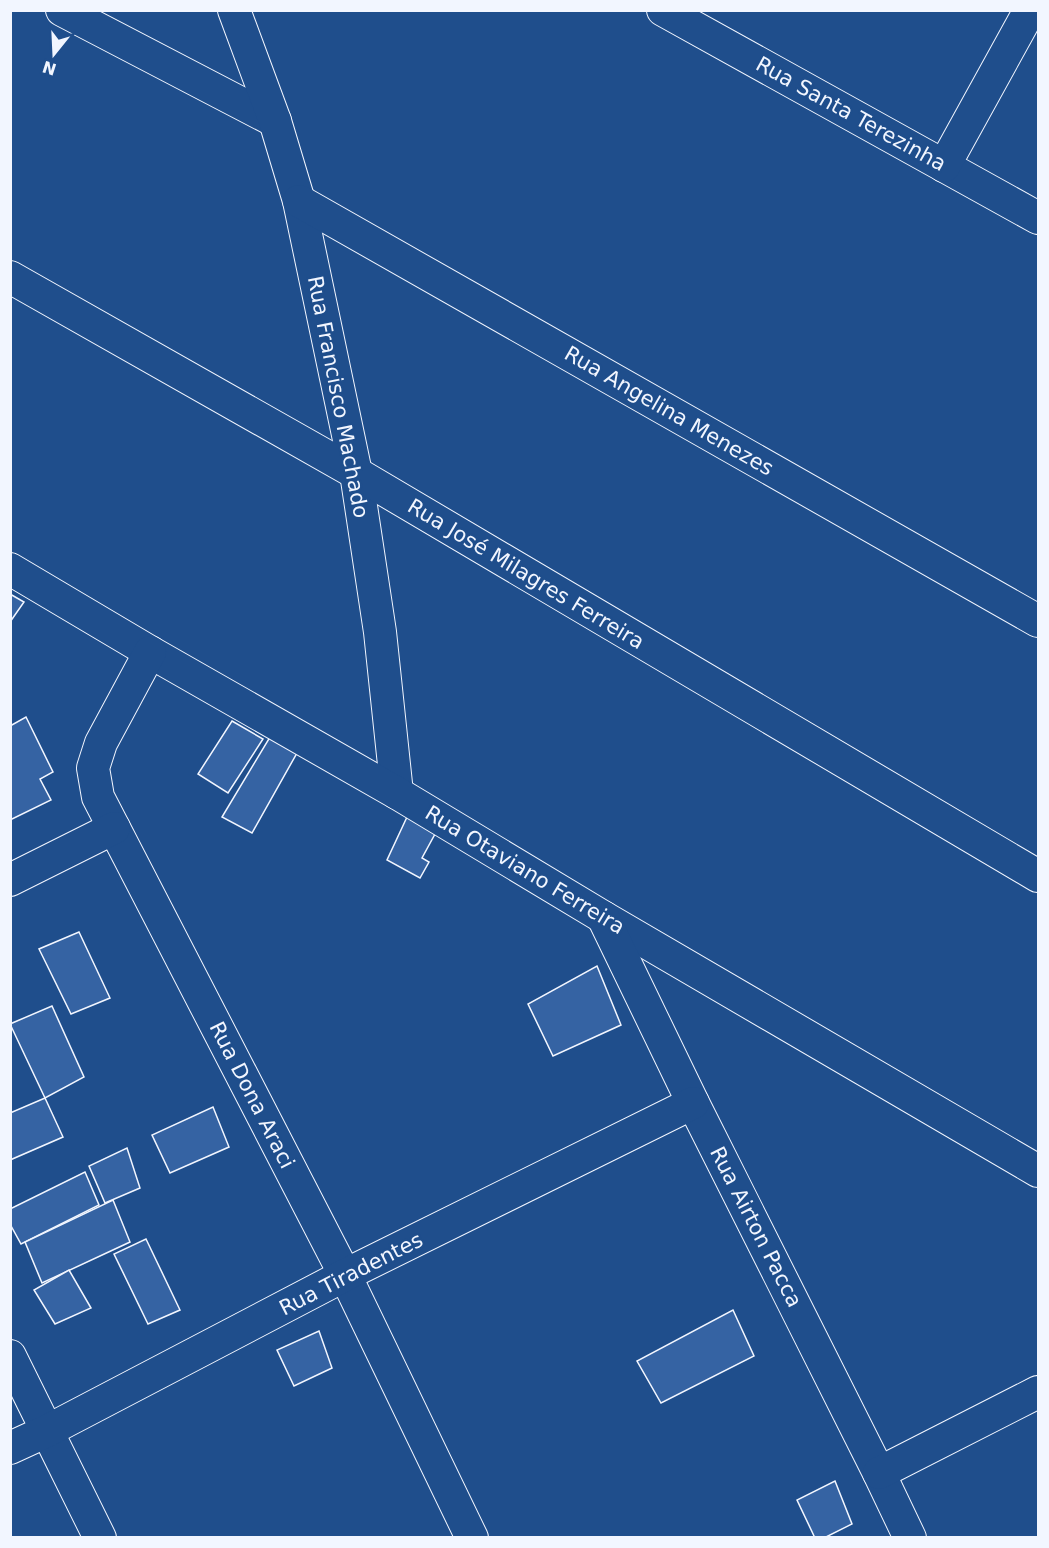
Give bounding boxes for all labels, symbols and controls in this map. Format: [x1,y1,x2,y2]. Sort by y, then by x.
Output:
north arrow [24,24,84,84]
street label: Rua Santa Terezinha [752,52,950,176]
text: N [40,57,59,79]
street label: Rua Francisco Machado [303,274,373,520]
street label: Rua Angelina Menezes [560,341,778,481]
street label: Rua José Milagres Ferreira [404,494,648,654]
street label: Rua Otaviano Ferreira [421,801,629,939]
street label: Rua Dona Araci [205,1018,299,1172]
street label: Rua Airton Pacca [705,1143,807,1311]
street label: Rua Tiradentes [275,1228,427,1320]

